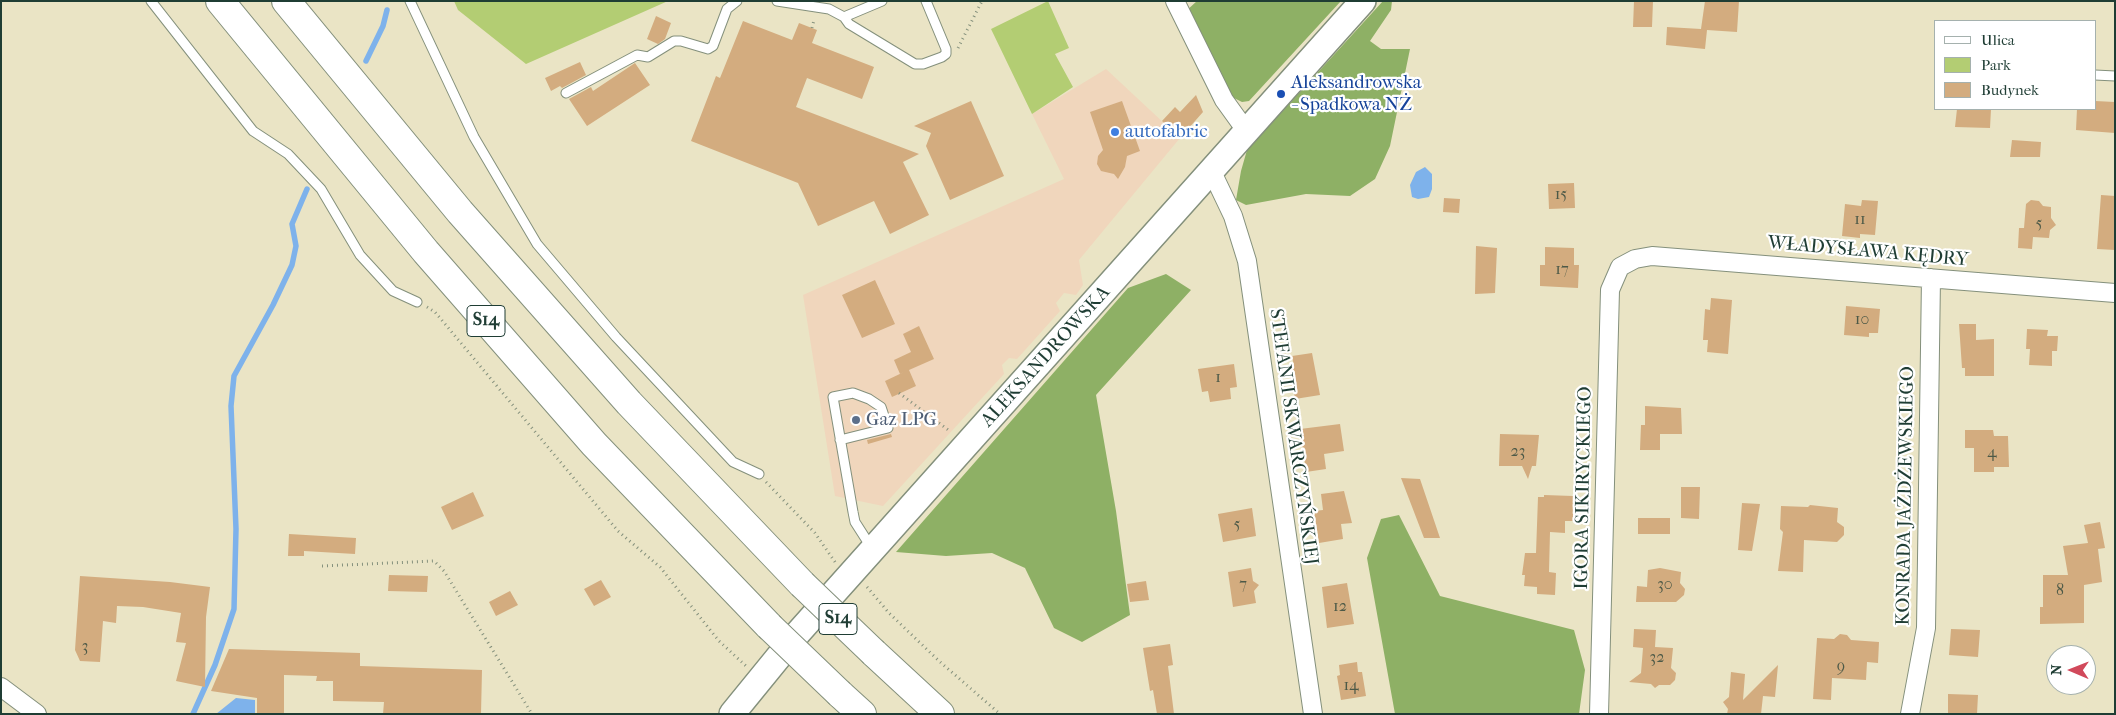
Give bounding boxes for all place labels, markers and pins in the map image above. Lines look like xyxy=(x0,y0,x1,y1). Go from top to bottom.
place label: Aleksandrowska - Spadkowa NŻ xyxy=(1291,72,1421,116)
marker: Aleksandrowska - Spadkowa NŻ xyxy=(1275,88,1287,100)
place label: autofabric xyxy=(1125,121,1208,143)
marker: autofabric xyxy=(1109,126,1121,138)
place label: Gaz LPG xyxy=(866,409,937,431)
marker: Gaz LPG xyxy=(850,414,862,426)

